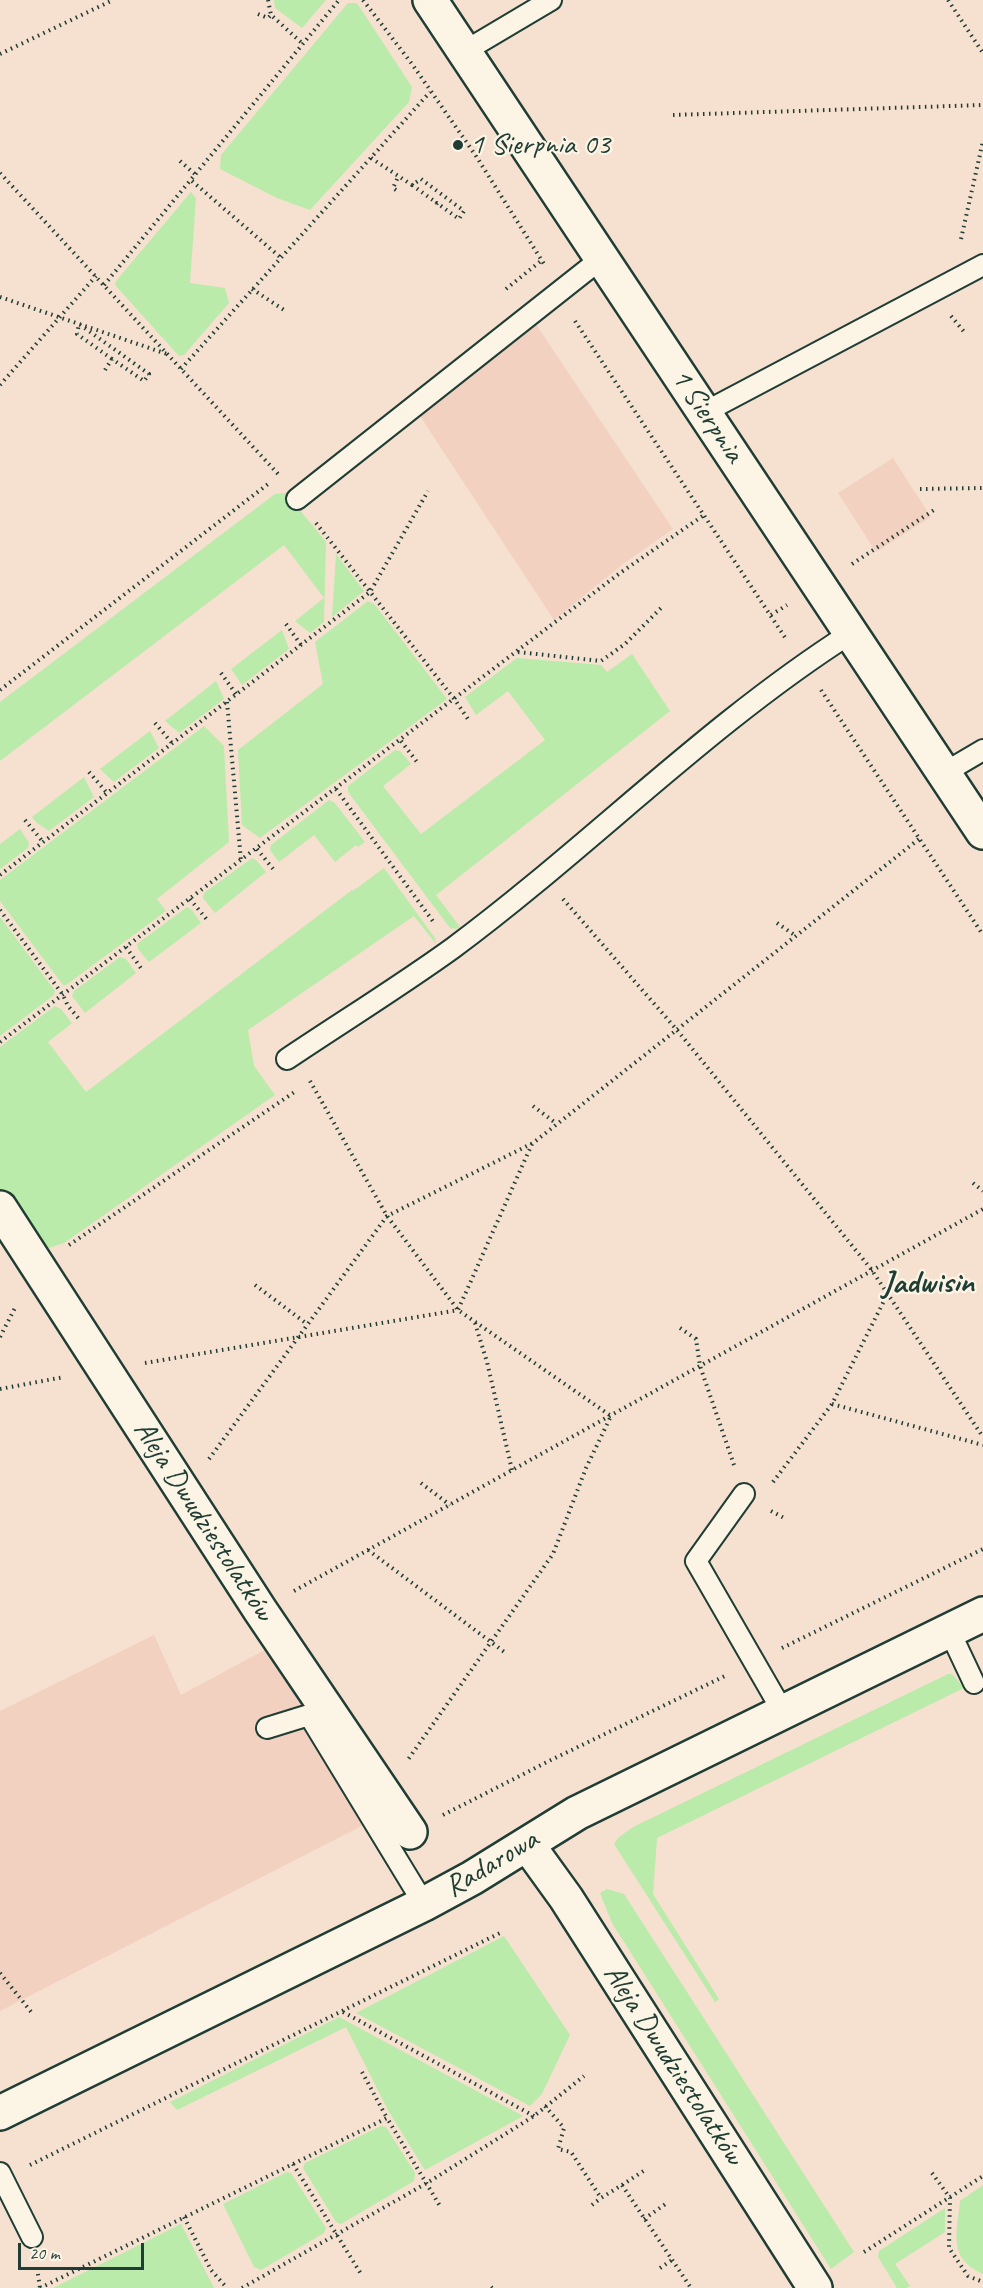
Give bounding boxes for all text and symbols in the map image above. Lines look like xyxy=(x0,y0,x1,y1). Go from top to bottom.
place label: 1 Sierpnia 03 xyxy=(470,127,610,163)
marker: 1 Sierpnia 03 xyxy=(451,138,465,152)
street label: 1 Sierpnia xyxy=(663,362,751,470)
district label: Jadwisin xyxy=(882,1265,974,1303)
street label: Aleja Dwudziestolatków xyxy=(125,1414,281,1628)
street label: Radarowa xyxy=(439,1822,545,1906)
street label: Aleja Dwudziestolatków xyxy=(595,1958,751,2172)
scale bar xyxy=(21,2231,147,2269)
text: 20 m xyxy=(29,2242,60,2264)

